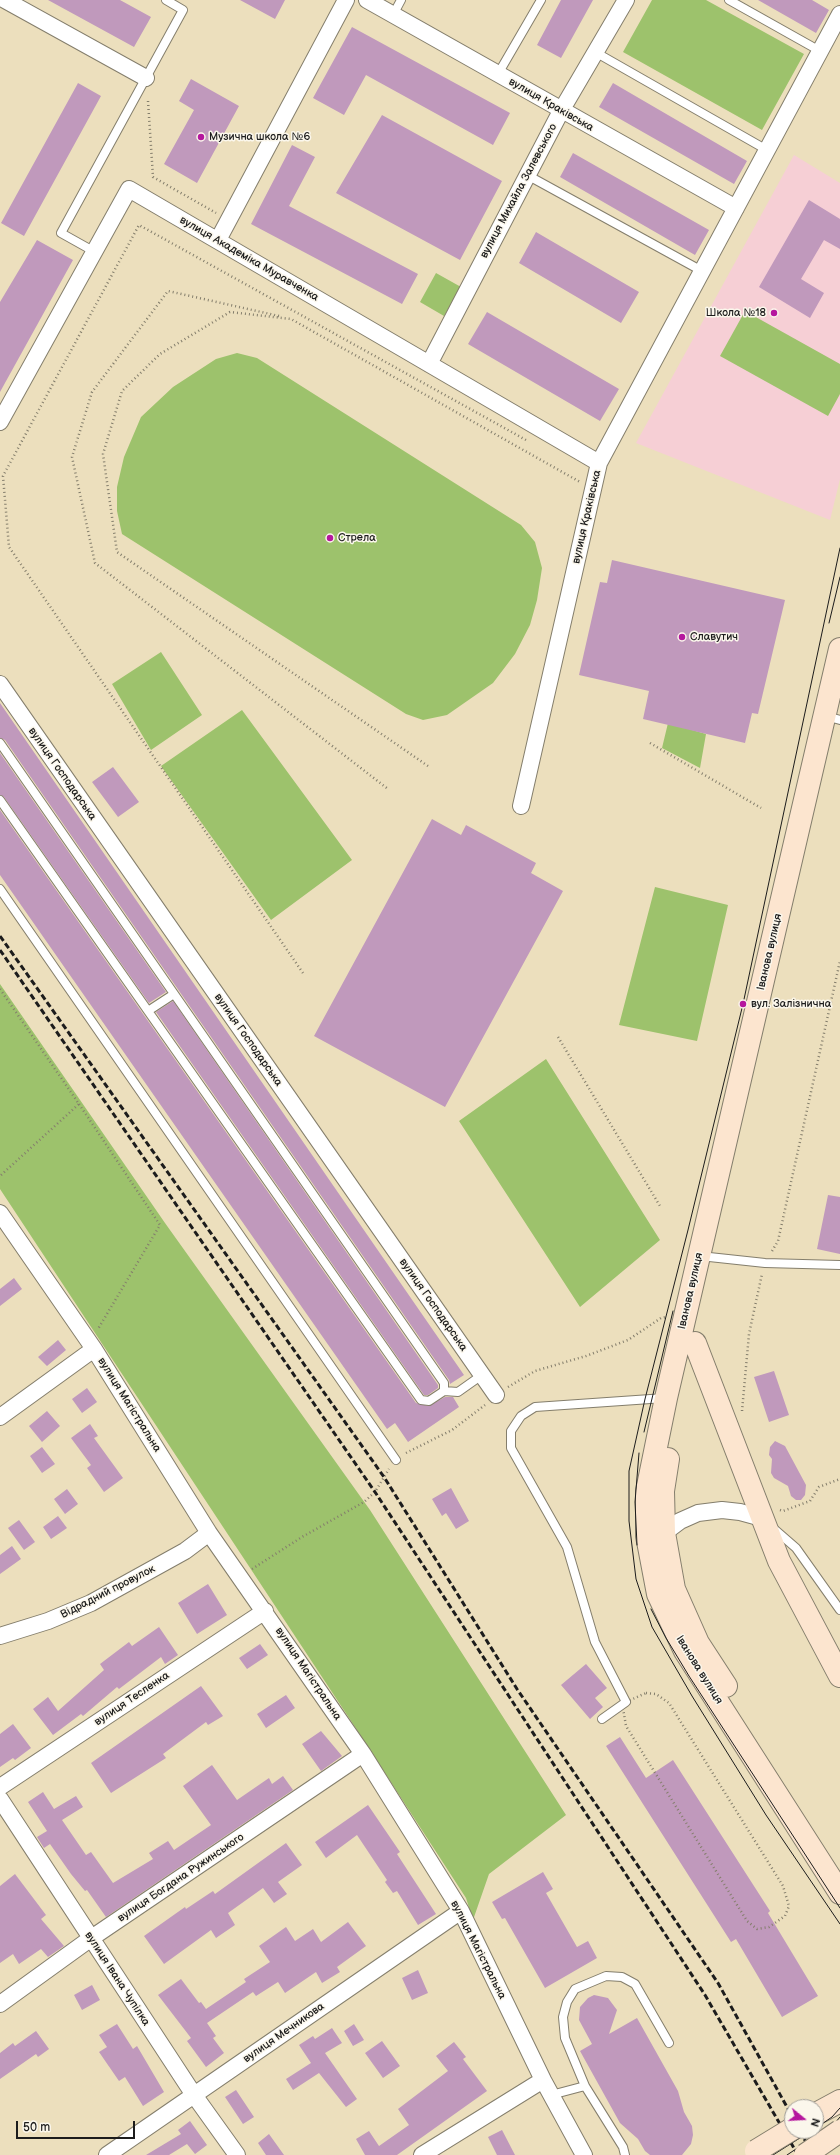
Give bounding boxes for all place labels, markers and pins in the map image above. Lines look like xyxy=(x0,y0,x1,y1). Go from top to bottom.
place label: Музична школа №6 xyxy=(209,130,310,144)
marker: Музична школа №6 xyxy=(196,132,206,142)
place label: Школа №18 xyxy=(706,306,766,320)
marker: Школа №18 xyxy=(769,308,779,318)
place label: Стрела xyxy=(338,531,376,545)
marker: Стрела xyxy=(325,533,335,543)
place label: Славутич xyxy=(690,630,738,644)
marker: Славутич xyxy=(677,632,687,642)
place label: вул. Залізнична xyxy=(751,997,831,1011)
marker: вул. Залізнична xyxy=(738,999,748,1009)

